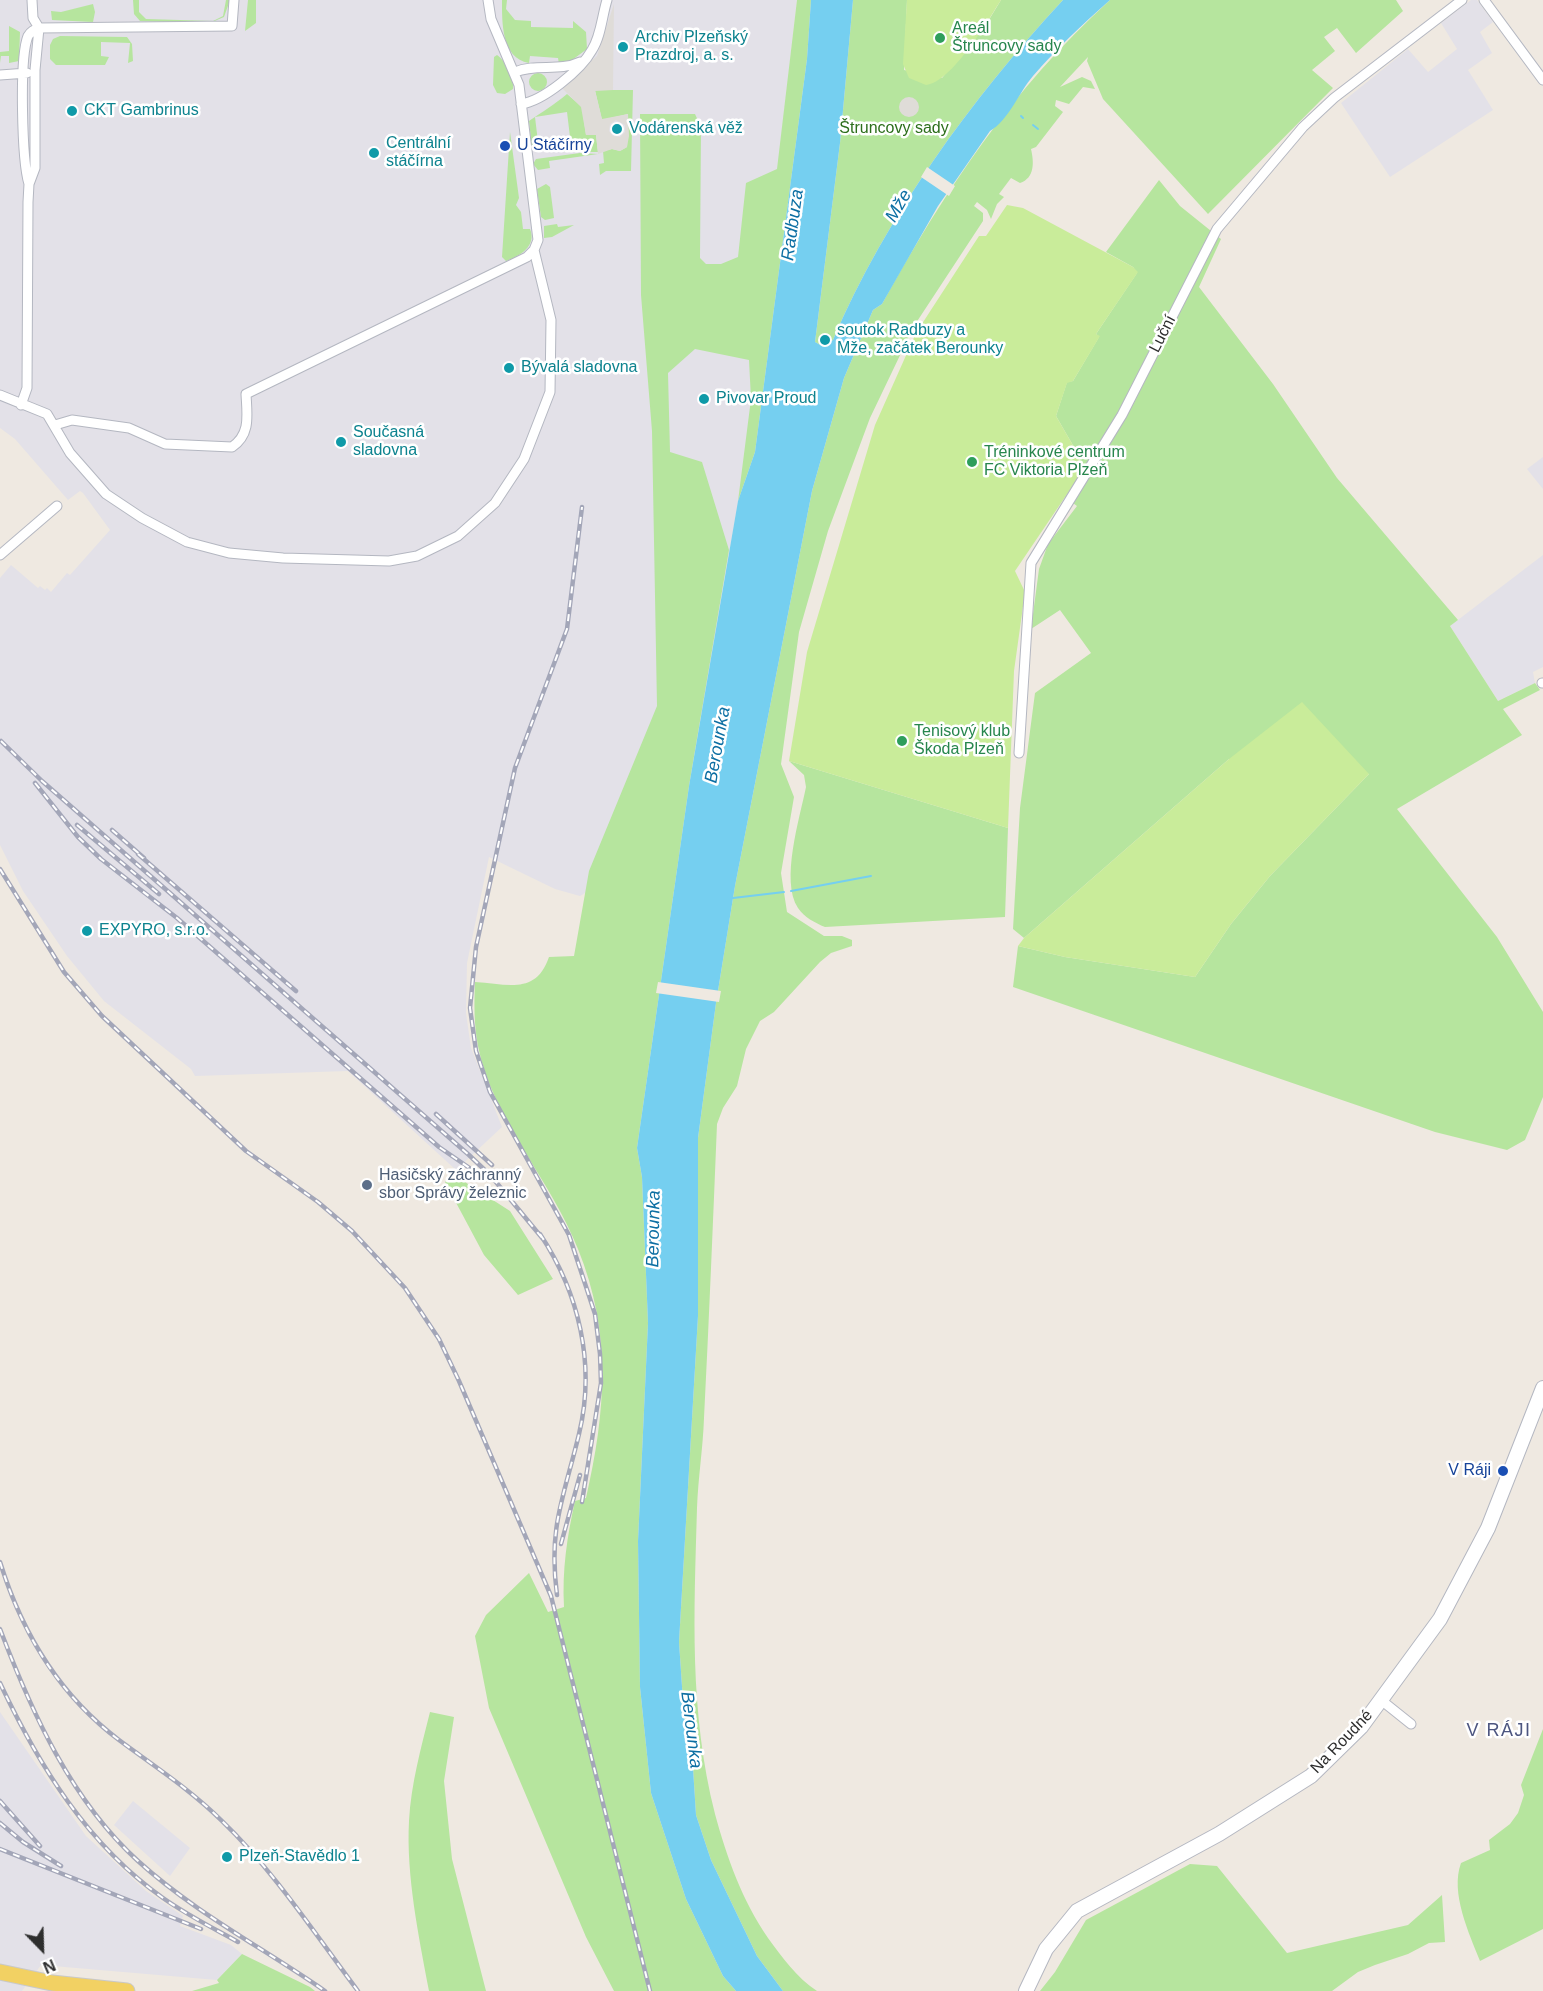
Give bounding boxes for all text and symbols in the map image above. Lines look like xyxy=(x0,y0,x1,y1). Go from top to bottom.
place label: Areál Štruncovy sady xyxy=(952,19,1061,57)
place label: Archiv Plzeňský Prazdroj, a. s. xyxy=(635,28,748,66)
marker: Areál Štruncovy sady xyxy=(933,31,947,45)
marker: Archiv Plzeňský Prazdroj, a. s. xyxy=(616,40,630,54)
place label: CKT Gambrinus xyxy=(84,101,199,121)
marker: CKT Gambrinus xyxy=(65,104,79,118)
place label: Vodárenská věž xyxy=(629,119,743,139)
park label: Štruncovy sady xyxy=(839,119,949,139)
marker: Vodárenská věž xyxy=(610,122,624,136)
place label: Centrální stáčírna xyxy=(386,134,451,172)
place label: U Stáčírny xyxy=(517,136,592,156)
marker: U Stáčírny xyxy=(498,139,512,153)
marker: Centrální stáčírna xyxy=(367,146,381,160)
water label: Mže xyxy=(881,186,917,226)
water label: Radbuza xyxy=(777,188,809,262)
street label: Luční xyxy=(1146,312,1180,356)
place label: soutok Radbuzy a Mže, začátek Berounky xyxy=(837,321,1003,359)
marker: soutok Radbuzy a Mže, začátek Berounky xyxy=(818,333,832,347)
place label: Bývalá sladovna xyxy=(521,358,638,378)
marker: Bývalá sladovna xyxy=(502,361,516,375)
place label: Pivovar Proud xyxy=(716,389,816,409)
marker: Pivovar Proud xyxy=(697,392,711,406)
place label: Současná sladovna xyxy=(353,423,424,461)
marker: Současná sladovna xyxy=(334,435,348,449)
place label: Tréninkové centrum FC Viktoria Plzeň xyxy=(984,443,1125,481)
marker: Tréninkové centrum FC Viktoria Plzeň xyxy=(965,455,979,469)
water label: Berounka xyxy=(701,705,735,785)
place label: Tenisový klub Škoda Plzeň xyxy=(914,722,1010,760)
marker: Tenisový klub Škoda Plzeň xyxy=(895,734,909,748)
place label: EXPYRO, s.r.o. xyxy=(99,921,209,941)
marker: EXPYRO, s.r.o. xyxy=(80,924,94,938)
place label: Hasičský záchranný sbor Správy železnic xyxy=(379,1166,527,1204)
marker: Hasičský záchranný sbor Správy železnic xyxy=(360,1178,374,1192)
water label: Berounka xyxy=(643,1190,665,1268)
place label: V Ráji xyxy=(1448,1461,1491,1481)
marker: V Ráji xyxy=(1496,1464,1510,1478)
water label: Berounka xyxy=(676,1690,706,1770)
street label: Na Roudné xyxy=(1307,1706,1377,1778)
district label: V RÁJI xyxy=(1466,1720,1532,1742)
place label: Plzeň-Stavědlo 1 xyxy=(239,1847,360,1867)
marker: Plzeň-Stavědlo 1 xyxy=(220,1850,234,1864)
north arrow xyxy=(12,1919,72,1979)
text: N xyxy=(41,1956,58,1976)

